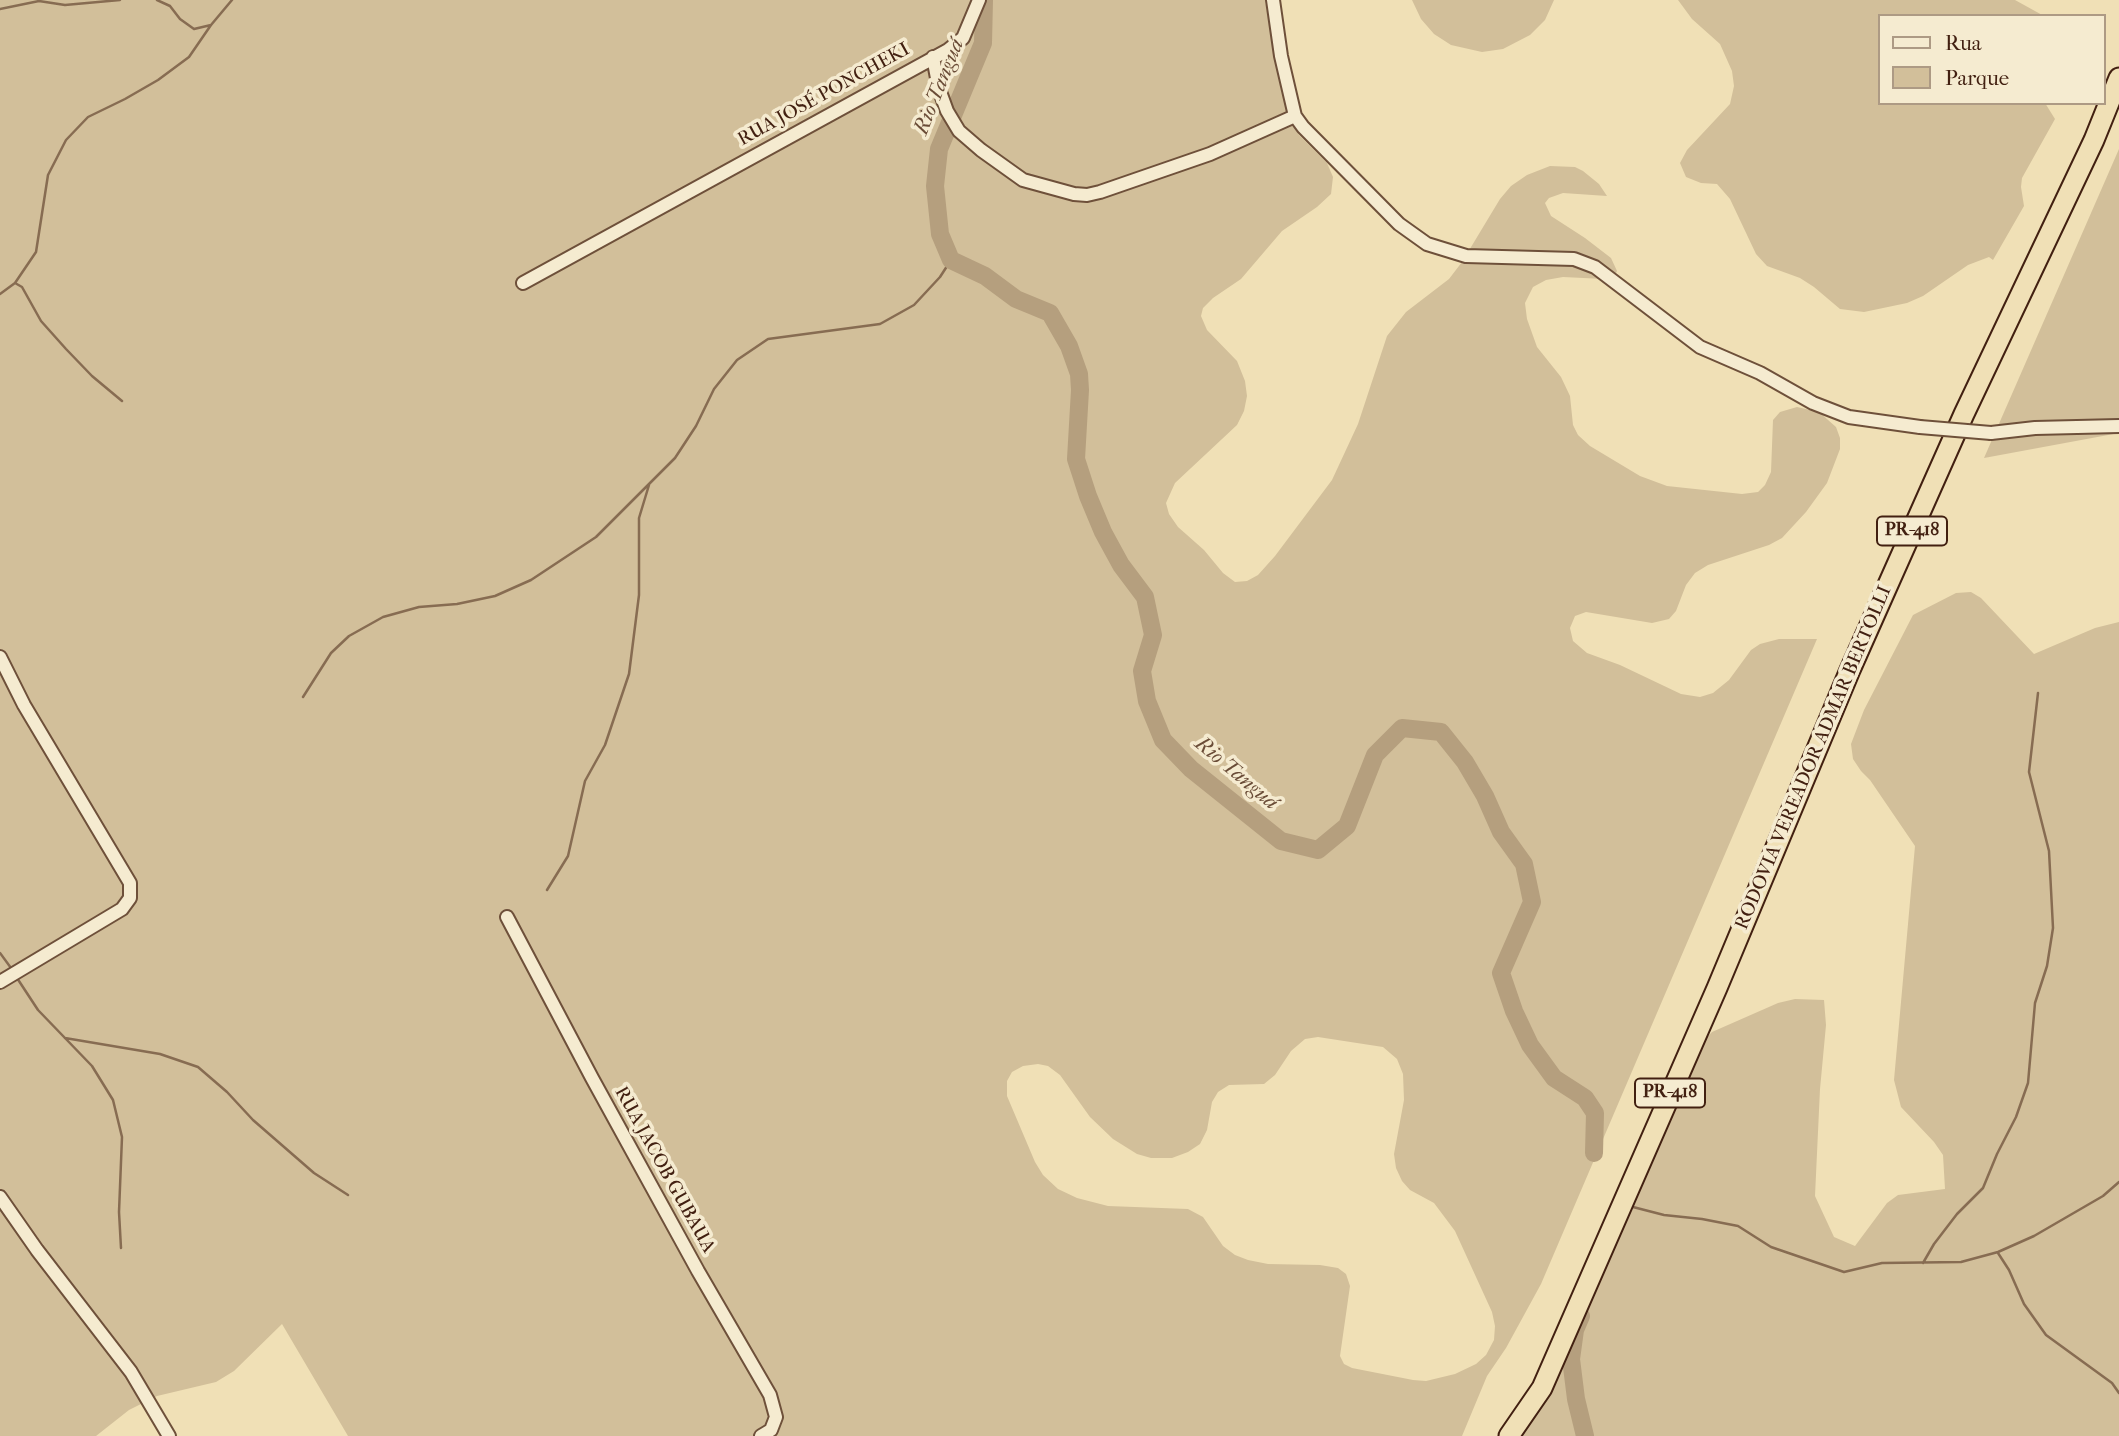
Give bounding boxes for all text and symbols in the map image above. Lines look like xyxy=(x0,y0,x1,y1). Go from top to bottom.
legend xyxy=(1878,14,2105,105)
text: Rua xyxy=(1945,31,1982,55)
water label: Rio Tanguá xyxy=(909,36,971,138)
street label: RUA JOSÉ PONCHEKI xyxy=(734,38,914,152)
text: Parque xyxy=(1945,66,2009,90)
road number: PR-418 xyxy=(1877,516,1947,546)
street label: RODOVIA VEREADOR ADMAR BERTOLLI xyxy=(1731,583,1897,933)
water label: Rio Tanguá xyxy=(1189,732,1283,816)
road number: PR-418 xyxy=(1635,1078,1705,1108)
street label: RUA JACOB GUBAUA xyxy=(609,1083,719,1257)

